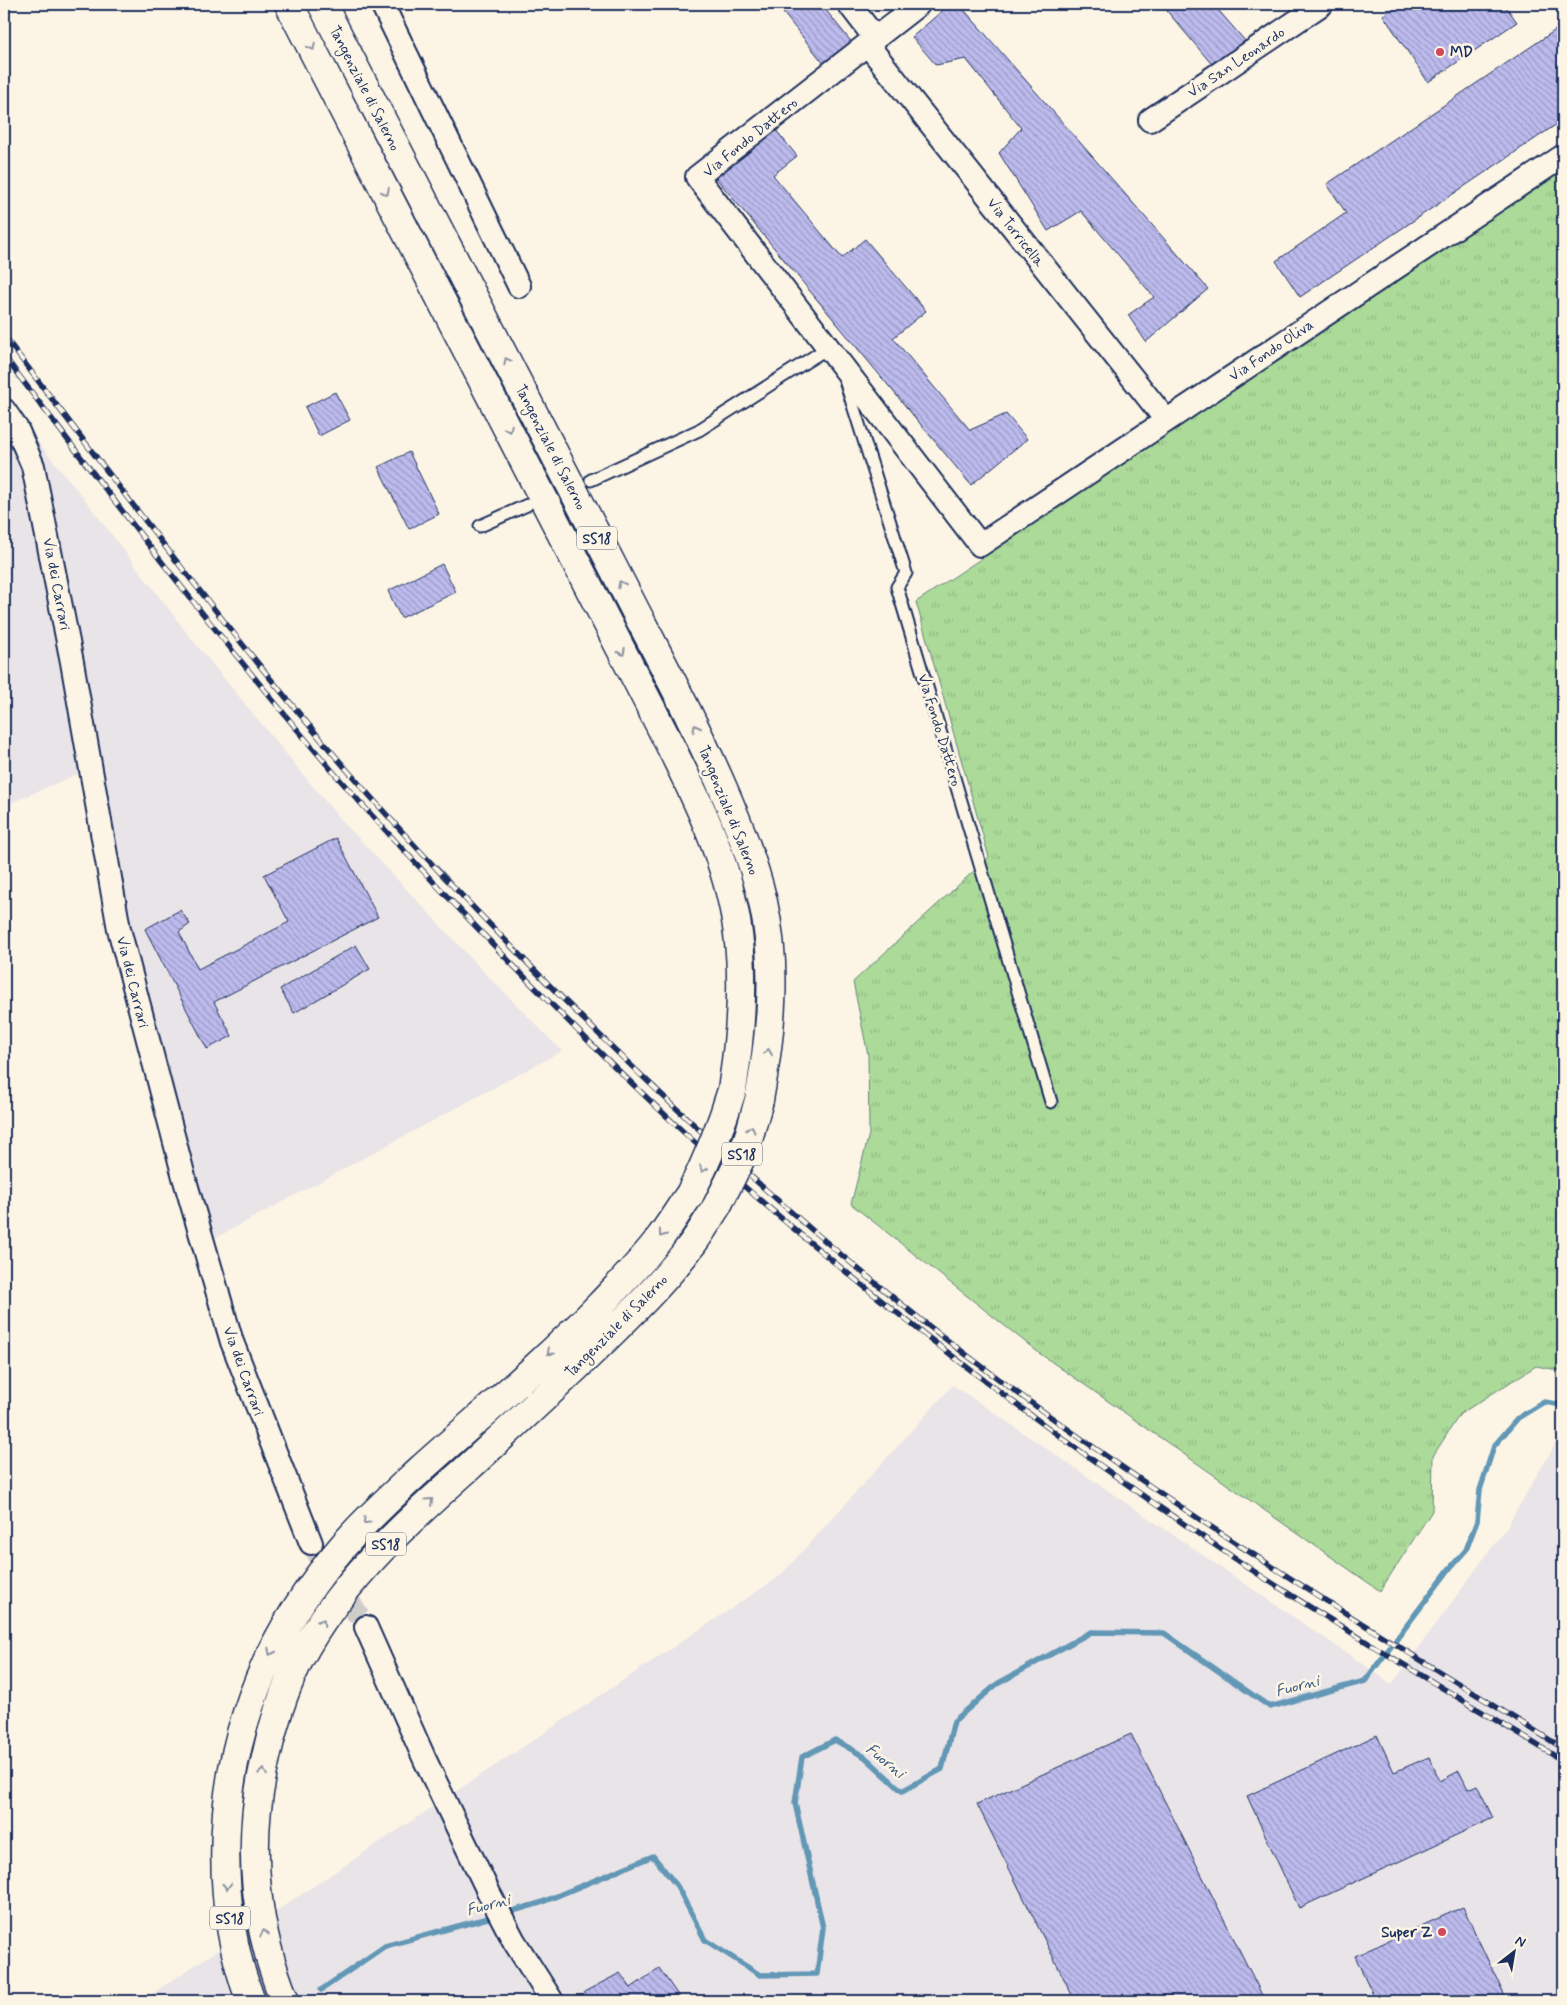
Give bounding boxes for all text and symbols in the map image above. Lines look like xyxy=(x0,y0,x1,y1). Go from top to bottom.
street label: Tangenziale di Salerno xyxy=(323,22,404,155)
street label: Via San Leonardo xyxy=(1184,23,1289,103)
one-way arrow xyxy=(306,42,316,51)
place label: MD xyxy=(1450,43,1473,63)
marker: MD xyxy=(1434,46,1446,58)
street label: Via Fondo Dattero xyxy=(699,93,802,182)
one-way arrow xyxy=(380,186,390,195)
street label: Via Torricella xyxy=(982,194,1049,272)
street label: Via Fondo Oliva xyxy=(1225,315,1318,387)
one-way arrow xyxy=(503,358,513,367)
street label: Tangenziale di Salerno xyxy=(509,381,590,514)
one-way arrow xyxy=(503,424,513,433)
road number: SS18 xyxy=(577,526,617,550)
street label: Via dei Carrari xyxy=(37,536,75,632)
one-way arrow xyxy=(617,580,627,589)
one-way arrow xyxy=(616,647,626,656)
street label: Via Fondo Dattero xyxy=(912,672,966,789)
one-way arrow xyxy=(692,724,702,733)
street label: Tangenziale di Salerno xyxy=(692,743,763,879)
street label: Via dei Carrari xyxy=(111,934,153,1030)
one-way arrow xyxy=(762,1047,772,1056)
one-way arrow xyxy=(745,1125,756,1134)
road number: SS18 xyxy=(722,1142,762,1166)
one-way arrow xyxy=(699,1163,709,1172)
one-way arrow xyxy=(659,1228,668,1238)
street label: Tangenziale di Salerno xyxy=(561,1271,673,1383)
street label: Via dei Carrari xyxy=(218,1324,268,1419)
one-way arrow xyxy=(547,1346,556,1355)
one-way arrow xyxy=(425,1498,434,1507)
one-way arrow xyxy=(363,1516,372,1525)
road number: SS18 xyxy=(366,1532,406,1556)
one-way arrow xyxy=(316,1618,326,1627)
one-way arrow xyxy=(267,1647,277,1656)
water label: Fuorni xyxy=(1273,1670,1324,1702)
water label: Fuorni xyxy=(861,1739,911,1785)
one-way arrow xyxy=(258,1767,268,1776)
one-way arrow xyxy=(221,1883,232,1891)
water label: Fuorni xyxy=(464,1889,515,1921)
road number: SS18 xyxy=(210,1906,250,1930)
place label: Super Z xyxy=(1381,1923,1433,1943)
marker: Super Z xyxy=(1436,1926,1448,1938)
north arrow xyxy=(1490,1928,1540,1978)
one-way arrow xyxy=(260,1929,270,1937)
text: N xyxy=(1512,1932,1529,1952)

